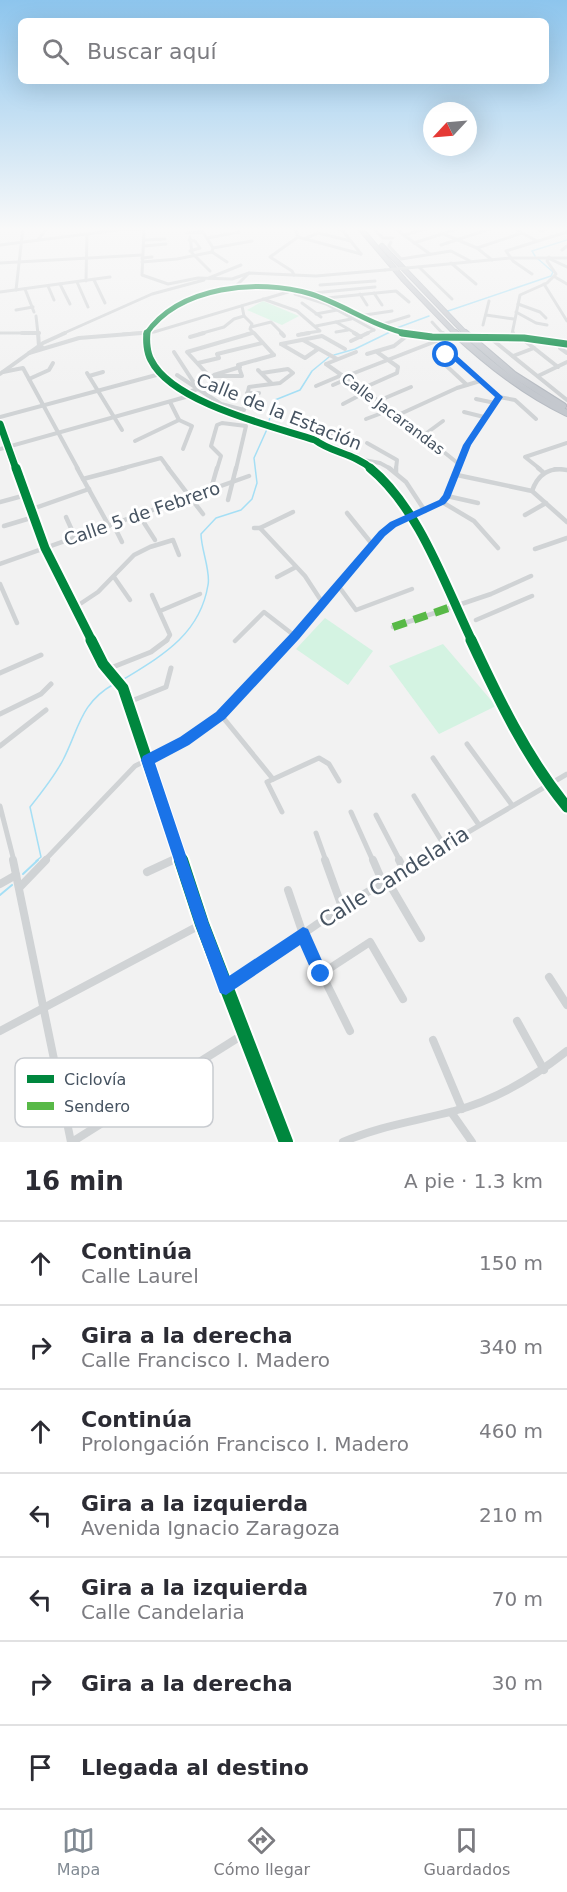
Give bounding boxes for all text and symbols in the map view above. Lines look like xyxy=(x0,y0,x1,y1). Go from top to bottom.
search box xyxy=(18,18,549,84)
icon: search xyxy=(39,35,72,68)
text: Buscar aquí xyxy=(87,39,217,64)
north arrow xyxy=(423,102,477,156)
route start xyxy=(432,341,458,367)
street label: Calle de la Estación xyxy=(193,369,365,454)
street label: Calle Jacarandas xyxy=(338,369,448,459)
street label: Calle 5 de Febrero xyxy=(61,477,223,550)
street label: Calle Candelaria xyxy=(315,821,473,933)
route end xyxy=(307,960,333,986)
legend xyxy=(15,1058,213,1127)
text: Ciclovía xyxy=(64,1070,126,1089)
text: Sendero xyxy=(64,1097,130,1116)
text: 16 min xyxy=(24,1166,124,1196)
text: A pie · 1.3 km xyxy=(404,1169,543,1193)
text: Continúa xyxy=(81,1239,192,1264)
icon: ahead xyxy=(24,1247,57,1280)
text: 150 m xyxy=(479,1251,543,1275)
text: Calle Laurel xyxy=(81,1264,199,1288)
text: Gira a la derecha xyxy=(81,1323,293,1348)
icon: right xyxy=(24,1331,57,1364)
text: 340 m xyxy=(479,1335,543,1359)
text: Calle Francisco I. Madero xyxy=(81,1348,330,1372)
text: Continúa xyxy=(81,1407,192,1432)
icon: ahead xyxy=(24,1415,57,1448)
text: 460 m xyxy=(479,1419,543,1443)
text: Prolongación Francisco I. Madero xyxy=(81,1432,409,1456)
text: Gira a la izquierda xyxy=(81,1491,308,1516)
icon: left xyxy=(24,1499,57,1532)
text: 210 m xyxy=(479,1503,543,1527)
text: Avenida Ignacio Zaragoza xyxy=(81,1516,340,1540)
text: Gira a la izquierda xyxy=(81,1575,308,1600)
icon: left xyxy=(24,1583,57,1616)
text: 70 m xyxy=(492,1587,543,1611)
text: Calle Candelaria xyxy=(81,1600,245,1624)
icon: right xyxy=(24,1667,57,1700)
text: Gira a la derecha xyxy=(81,1671,293,1696)
text: 30 m xyxy=(492,1671,543,1695)
icon: arrive xyxy=(24,1751,57,1784)
text: Llegada al destino xyxy=(81,1755,309,1780)
tab: Mapa xyxy=(57,1824,100,1879)
tab: Cómo llegar xyxy=(213,1824,310,1879)
tab: Guardados xyxy=(423,1824,510,1879)

